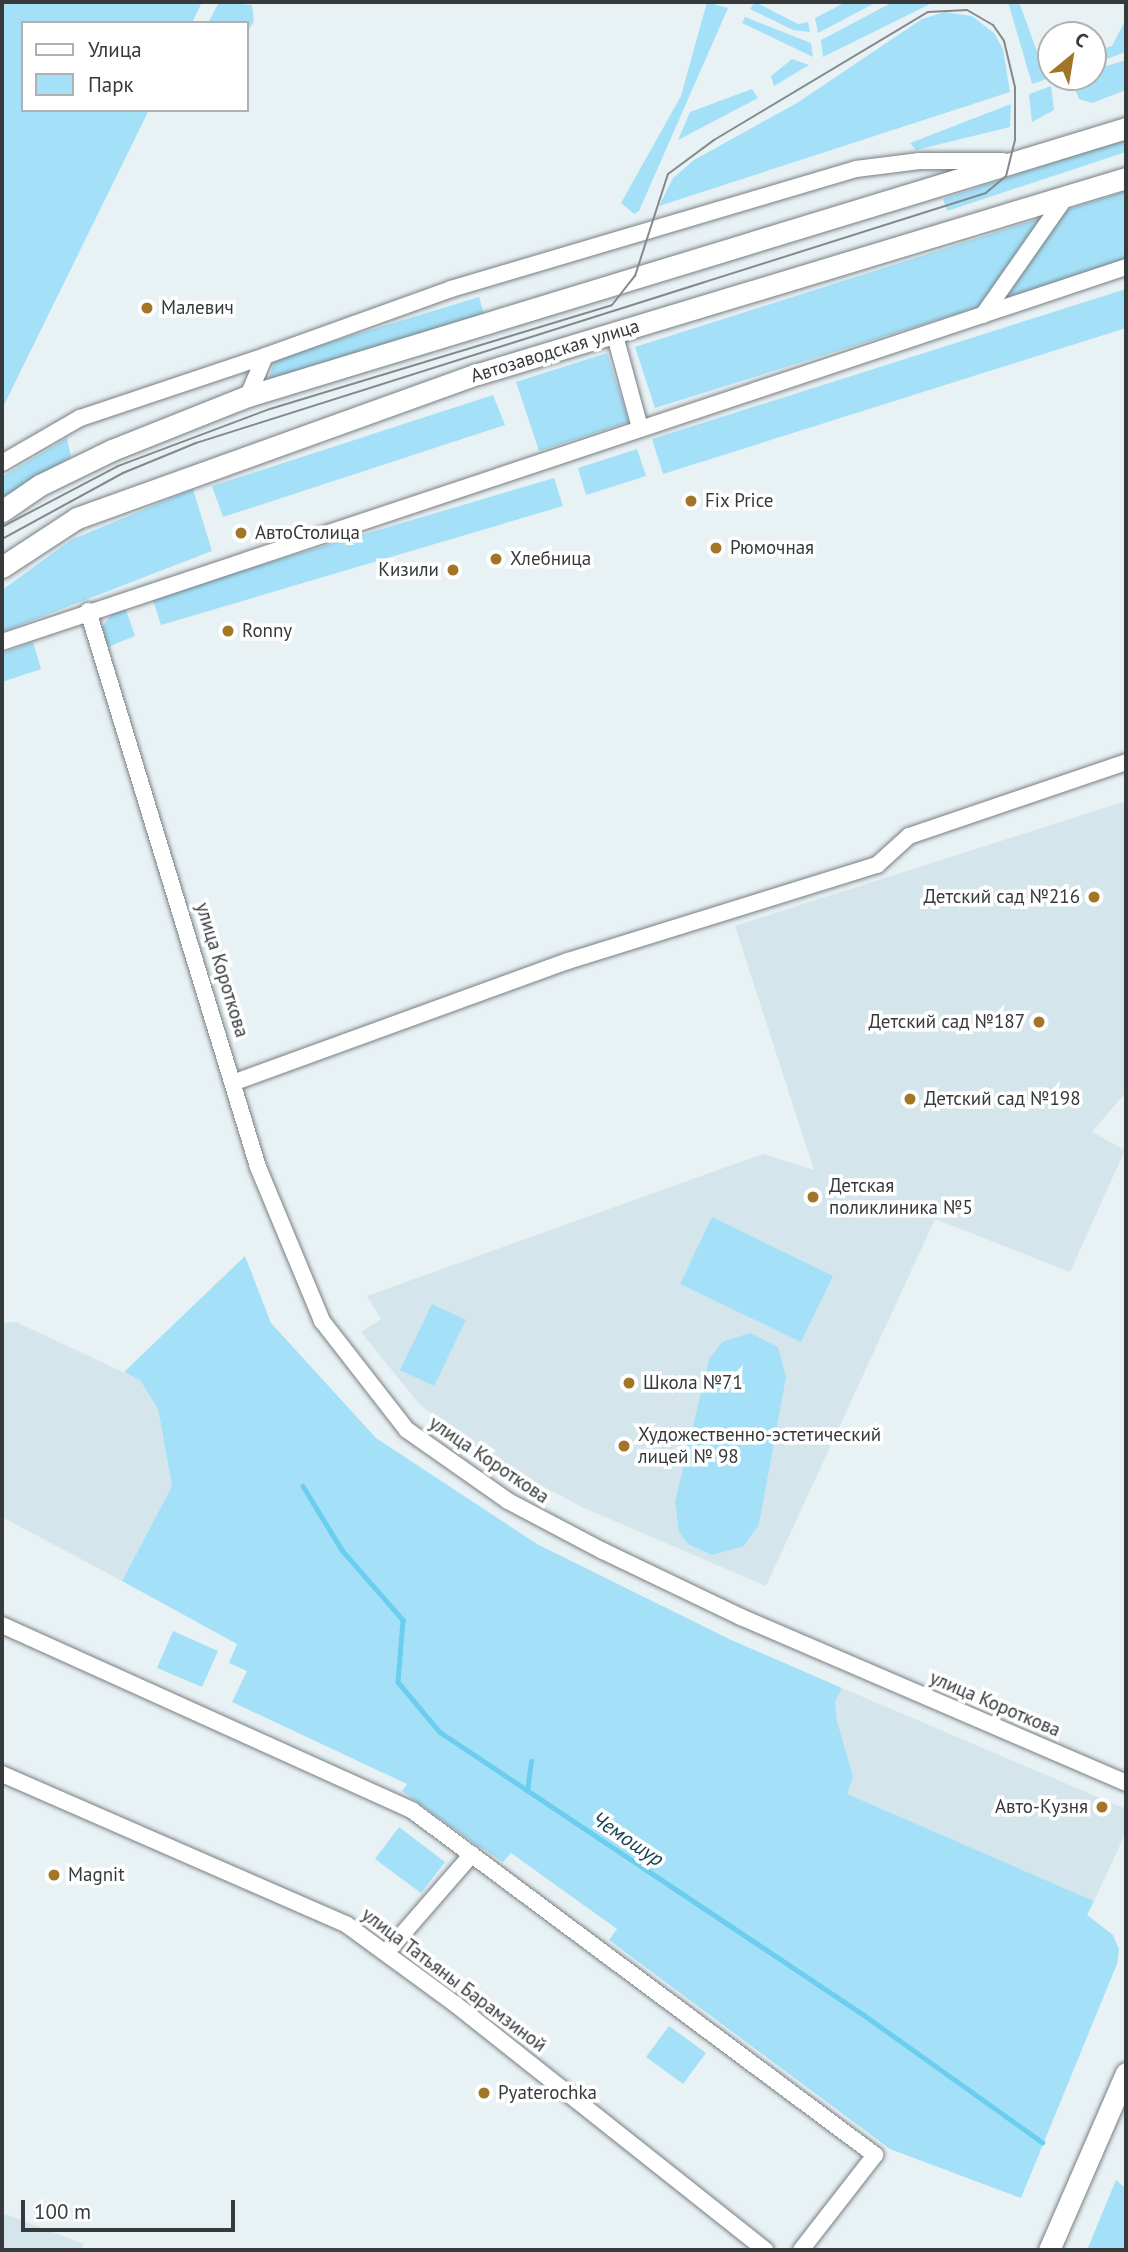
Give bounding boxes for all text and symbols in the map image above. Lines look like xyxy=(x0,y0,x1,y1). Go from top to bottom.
legend xyxy=(21,21,248,112)
north arrow xyxy=(1037,21,1107,91)
text: С xyxy=(1071,26,1092,53)
text: Улица xyxy=(88,36,142,63)
text: Парк xyxy=(88,71,134,98)
place label: Малевич xyxy=(161,297,234,319)
marker: Малевич xyxy=(139,300,155,316)
street label: Автозаводская улица xyxy=(468,314,642,388)
place label: Fix Price xyxy=(705,490,774,512)
marker: Fix Price xyxy=(683,493,699,509)
place label: АвтоСтолица xyxy=(255,522,360,544)
marker: АвтоСтолица xyxy=(233,525,249,541)
place label: Рюмочная xyxy=(730,537,814,559)
marker: Рюмочная xyxy=(708,540,724,556)
place label: Хлебница xyxy=(510,548,591,570)
marker: Хлебница xyxy=(488,551,504,567)
place label: Кизили xyxy=(378,559,439,581)
marker: Кизили xyxy=(445,562,461,578)
place label: Ronny xyxy=(242,620,292,642)
marker: Ronny xyxy=(220,623,236,639)
place label: Детский сад №216 xyxy=(923,886,1080,908)
marker: Детский сад №216 xyxy=(1086,889,1102,905)
street label: улица Короткова xyxy=(191,900,253,1040)
place label: Детский сад №187 xyxy=(868,1011,1025,1033)
marker: Детский сад №187 xyxy=(1031,1014,1047,1030)
place label: Детский сад №198 xyxy=(924,1088,1081,1110)
marker: Детский сад №198 xyxy=(902,1091,918,1107)
place label: Детская поликлиника №5 xyxy=(829,1175,973,1219)
marker: Детская поликлиника №5 xyxy=(803,1187,823,1207)
place label: Школа №71 xyxy=(643,1372,743,1394)
marker: Школа №71 xyxy=(621,1375,637,1391)
street label: улица Короткова xyxy=(425,1412,553,1508)
place label: Художественно-эстетический лицей № 98 xyxy=(638,1424,881,1468)
marker: Художественно-эстетический лицей № 98 xyxy=(616,1438,632,1454)
street label: улица Короткова xyxy=(926,1666,1064,1742)
place label: Авто-Кузня xyxy=(995,1796,1088,1818)
marker: Авто-Кузня xyxy=(1094,1799,1110,1815)
water label: Чемошур xyxy=(587,1806,669,1872)
place label: Magnit xyxy=(68,1864,125,1886)
marker: Magnit xyxy=(46,1867,62,1883)
street label: улица Татьяны Барамзиной xyxy=(357,1903,551,2057)
place label: Pyaterochka xyxy=(498,2082,597,2104)
marker: Pyaterochka xyxy=(476,2085,492,2101)
scale bar xyxy=(24,2186,238,2230)
text: 100 m xyxy=(34,2198,91,2225)

